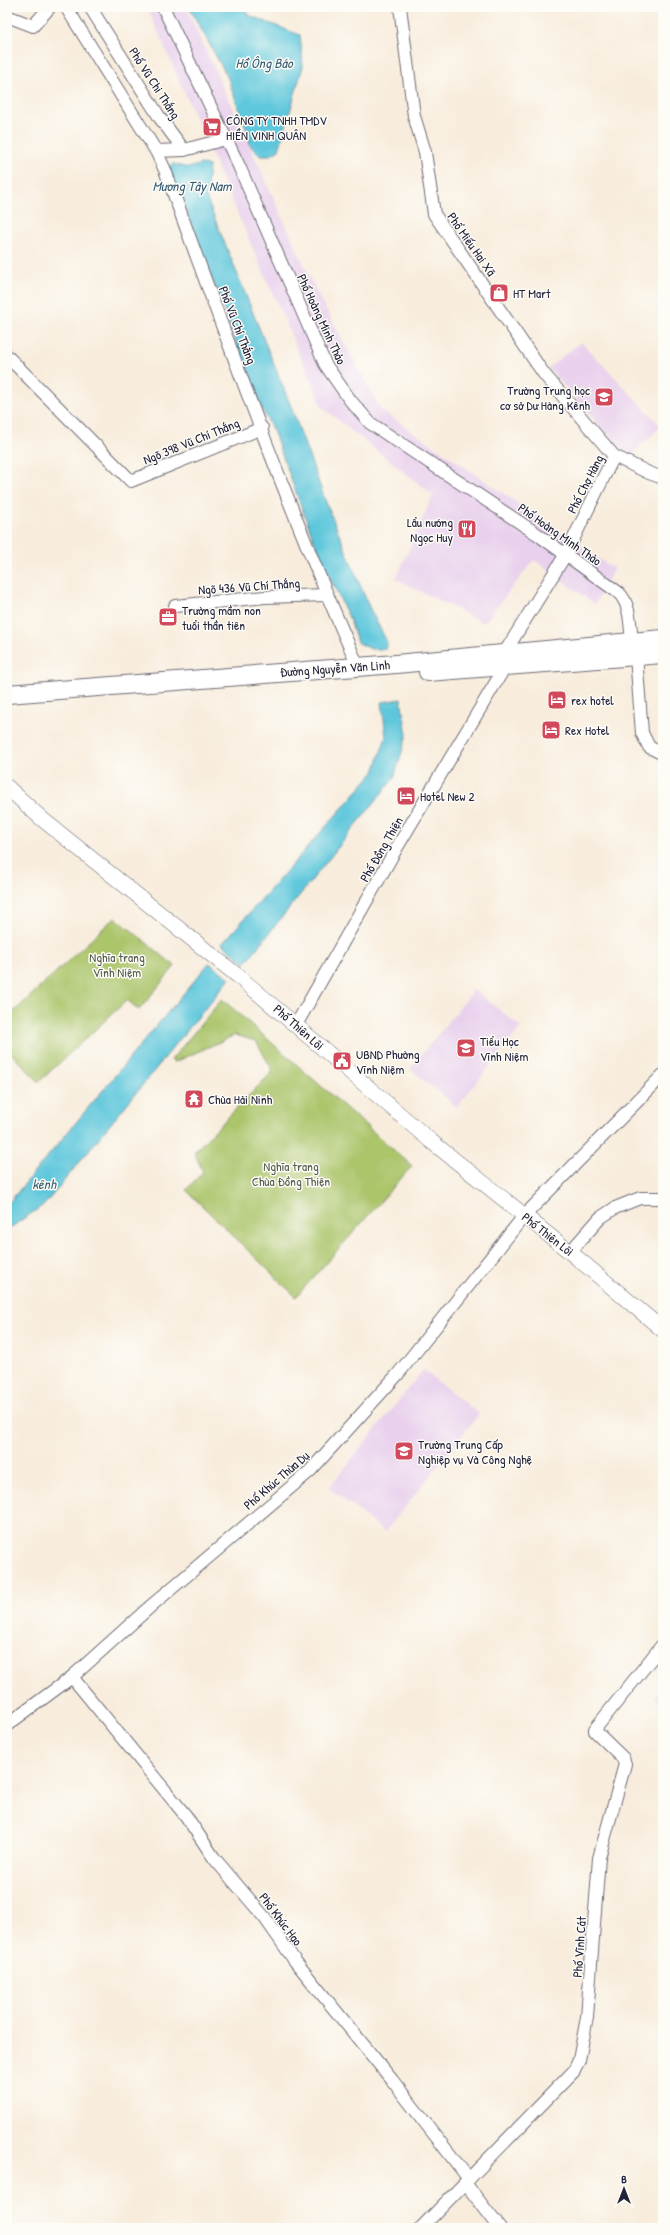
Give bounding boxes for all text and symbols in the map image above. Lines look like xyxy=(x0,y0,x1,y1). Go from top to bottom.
street label: Phố Vũ Chi Thắng xyxy=(125,44,185,123)
water label: Hồ Ông Báo xyxy=(235,53,294,73)
place label: CÔNG TY TNHH TMDV HIỀN VINH QUÂN xyxy=(226,111,327,144)
supermarket icon: CÔNG TY TNHH TMDV HIỀN VINH QUÂN xyxy=(201,116,223,138)
water label: Mương Tây Nam xyxy=(153,176,232,196)
street label: Phố Miếu Hai Xã xyxy=(443,209,501,279)
street label: Phố Hoàng Minh Thảo xyxy=(293,271,351,367)
shop icon: HT Mart xyxy=(488,282,510,304)
street label: Phố Vũ Chí Thắng xyxy=(215,283,261,367)
place label: HT Mart xyxy=(513,284,551,302)
place label: Trường Trung học cơ sở Dư Hàng Kênh xyxy=(500,381,591,414)
school or university icon: Trường Trung học cơ sở Dư Hàng Kênh xyxy=(593,386,615,408)
street label: Ngõ 398 Vũ Chí Thắng xyxy=(140,413,242,469)
street label: Phố Chợ Hàng xyxy=(563,451,608,516)
street label: Phố Hoàng Minh Thảo xyxy=(515,499,605,569)
place label: Lẩu nướng Ngọc Huy xyxy=(407,513,453,546)
restaurant icon: Lẩu nướng Ngọc Huy xyxy=(456,518,478,540)
street label: Ngõ 436 Vũ Chí Thắng xyxy=(197,573,301,599)
place label: Trường mầm non tuổi thần tiên xyxy=(182,601,261,634)
office icon: Trường mầm non tuổi thần tiên xyxy=(157,606,179,628)
street label: Đường Nguyễn Văn Linh xyxy=(279,655,391,681)
hotel icon: rex hotel xyxy=(546,689,568,711)
place label: rex hotel xyxy=(571,691,614,709)
hotel icon: Rex Hotel xyxy=(540,719,562,741)
place label: Rex Hotel xyxy=(565,721,610,739)
hotel icon: Hotel New 2 xyxy=(395,785,417,807)
place label: Hotel New 2 xyxy=(420,787,475,805)
street label: Phố Đồng Thiện xyxy=(355,813,407,885)
park label: Nghĩa trang Vĩnh Niệm xyxy=(89,948,145,981)
street label: Phố Thiên Lôi xyxy=(270,1000,328,1054)
place label: Tiểu Học Vĩnh Niệm xyxy=(480,1032,529,1065)
school or university icon: Tiểu Học Vĩnh Niệm xyxy=(455,1037,477,1059)
place label: UBND Phường Vĩnh Niệm xyxy=(356,1045,420,1078)
public building icon: UBND Phường Vĩnh Niệm xyxy=(331,1050,353,1072)
temple icon: Chùa Hải Ninh xyxy=(183,1088,205,1110)
place label: Chùa Hải Ninh xyxy=(208,1090,273,1108)
park label: Nghĩa trang Chùa Đồng Thiện xyxy=(252,1157,330,1190)
water label: kênh xyxy=(32,1174,57,1193)
street label: Phố Thiên Lôi xyxy=(518,1208,578,1260)
place label: Trường Trung Cấp Nghiệp vụ Và Công Nghệ xyxy=(418,1435,532,1468)
school or university icon: Trường Trung Cấp Nghiệp vụ Và Công Nghệ xyxy=(393,1440,415,1462)
street label: Phố Khúc Thừa Dụ xyxy=(239,1446,313,1514)
street label: Phố Khúc Hạo xyxy=(255,1889,307,1949)
street label: Phố Vĩnh Cát xyxy=(568,1915,590,1978)
north arrow xyxy=(604,2169,644,2209)
text: B xyxy=(621,2172,627,2186)

